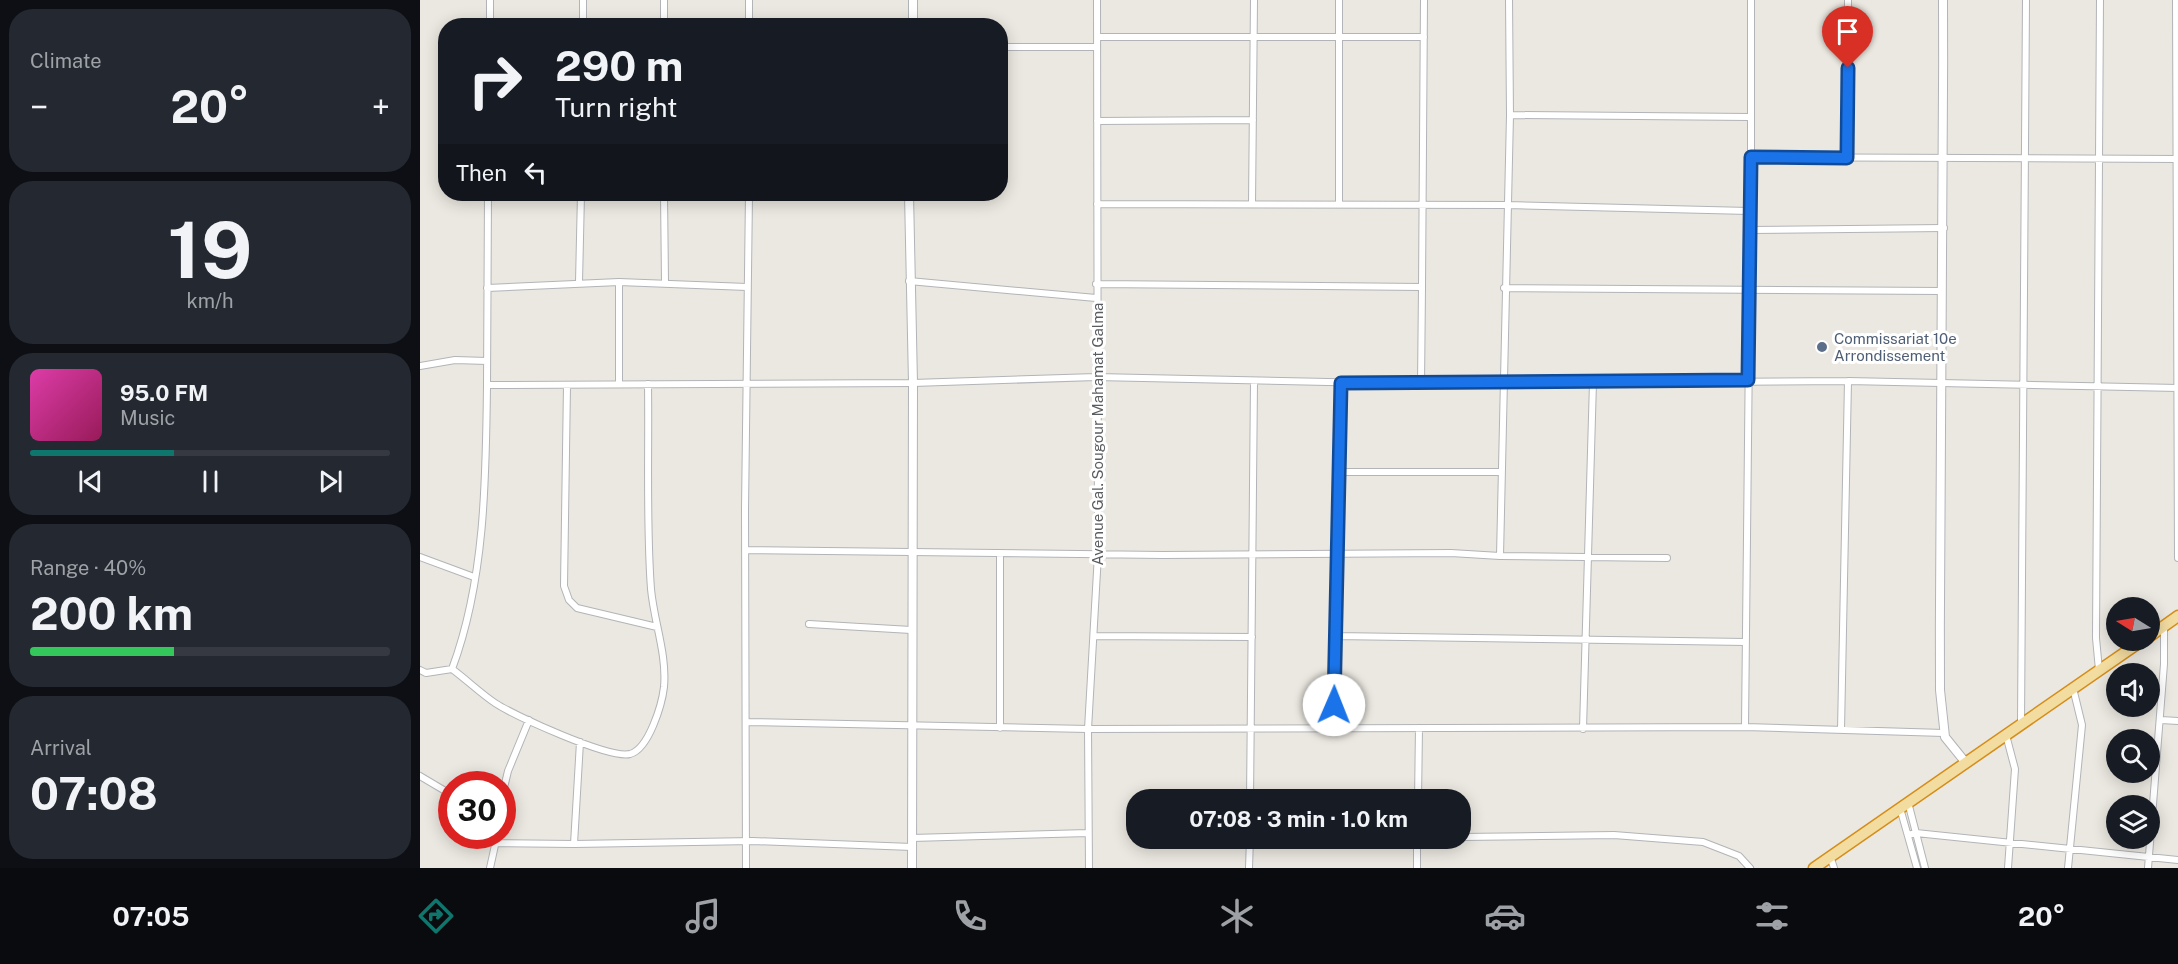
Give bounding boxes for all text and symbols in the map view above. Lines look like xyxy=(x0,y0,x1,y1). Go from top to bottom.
pin xyxy=(1822,6,1873,68)
icon: arrive xyxy=(1831,15,1864,48)
text: 290 m xyxy=(555,41,683,90)
icon: right xyxy=(456,42,534,120)
text: Climate xyxy=(30,49,102,73)
text: 20° xyxy=(171,80,249,133)
text: − xyxy=(30,88,48,126)
text: + xyxy=(372,88,390,126)
text: Turn right xyxy=(555,91,678,123)
icon: left xyxy=(519,156,552,189)
text: Then xyxy=(456,160,507,186)
text: 19 xyxy=(168,204,252,296)
text: km/h xyxy=(186,289,234,313)
street label: Avenue Gal. Sougour Mahamat Galma xyxy=(1089,303,1106,565)
place label: Commissariat 10e Arrondissement xyxy=(1834,330,1957,364)
marker: Commissariat 10e Arrondissement xyxy=(1815,340,1829,354)
text: 95.0 FM xyxy=(120,380,208,406)
text: Music xyxy=(120,406,175,430)
icon: previous xyxy=(74,465,107,498)
icon: pause xyxy=(194,465,227,498)
icon: next xyxy=(314,465,347,498)
text: Range · 40% xyxy=(30,556,146,580)
text: 200 km xyxy=(30,587,193,640)
north arrow xyxy=(2106,597,2160,651)
map controls xyxy=(2106,597,2160,849)
button: sound xyxy=(2106,663,2160,717)
position arrow xyxy=(1302,673,1366,737)
button: search xyxy=(2106,729,2160,783)
text: Arrival xyxy=(30,736,92,760)
text: 07:08 xyxy=(30,767,158,820)
speed limit sign: 30 xyxy=(438,771,516,849)
button: layers xyxy=(2106,795,2160,849)
text: 07:08 · 3 min · 1.0 km xyxy=(1189,806,1408,832)
icon: directions xyxy=(415,895,457,937)
icon: music xyxy=(682,895,724,937)
icon: phone xyxy=(949,895,991,937)
icon: climate xyxy=(1216,895,1258,937)
icon: car xyxy=(1484,895,1526,937)
icon: filters xyxy=(1751,895,1793,937)
text: 07:05 xyxy=(113,900,189,932)
text: 20° xyxy=(2018,900,2065,932)

